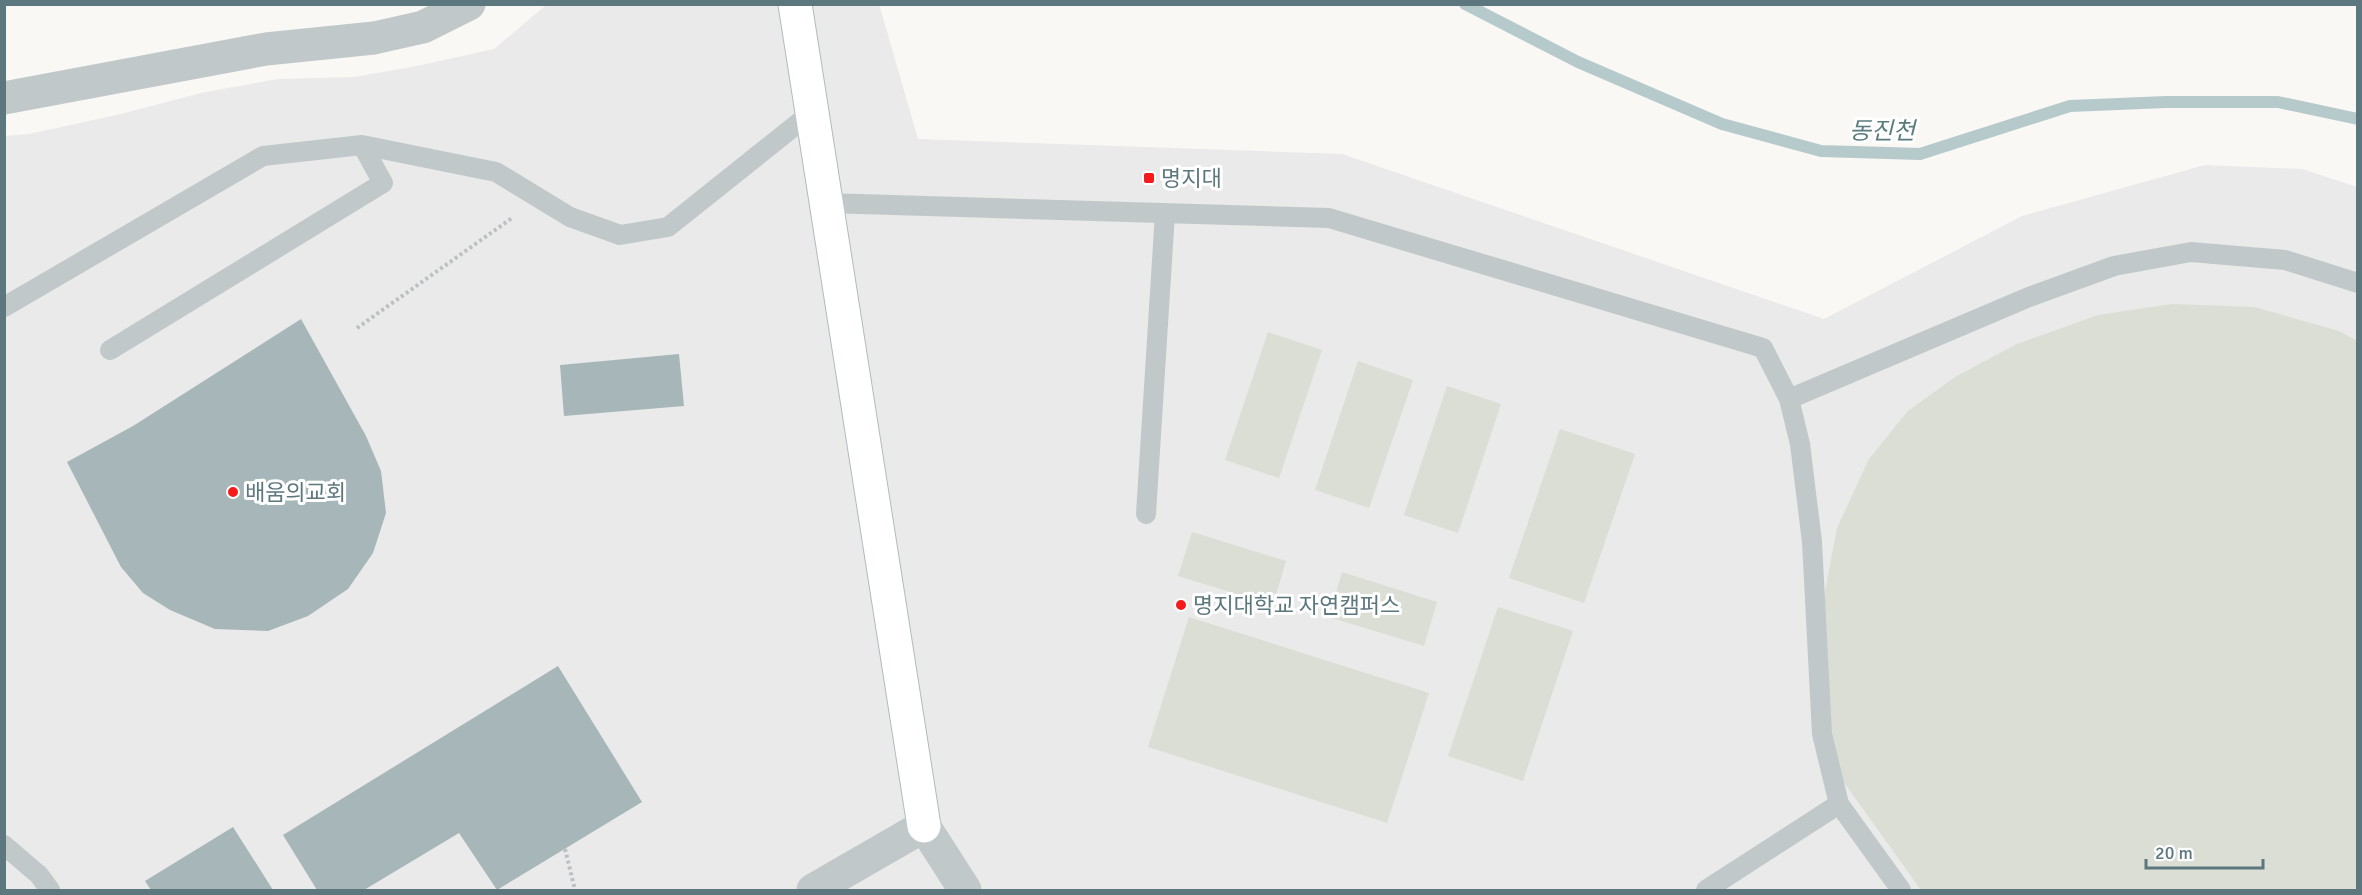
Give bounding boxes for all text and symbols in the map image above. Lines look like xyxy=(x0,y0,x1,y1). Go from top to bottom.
water label: 동진천 xyxy=(1849,116,1918,146)
place label: 명지대 xyxy=(1161,165,1222,192)
marker: 명지대 xyxy=(1142,171,1156,185)
place label: 배움의교회 xyxy=(245,479,346,506)
marker: 배움의교회 xyxy=(226,485,240,499)
place label: 명지대학교 자연캠퍼스 xyxy=(1193,592,1400,619)
marker: 명지대학교 자연캠퍼스 xyxy=(1174,598,1188,612)
scale bar xyxy=(2146,832,2263,870)
text: 20 m xyxy=(2155,842,2193,864)

